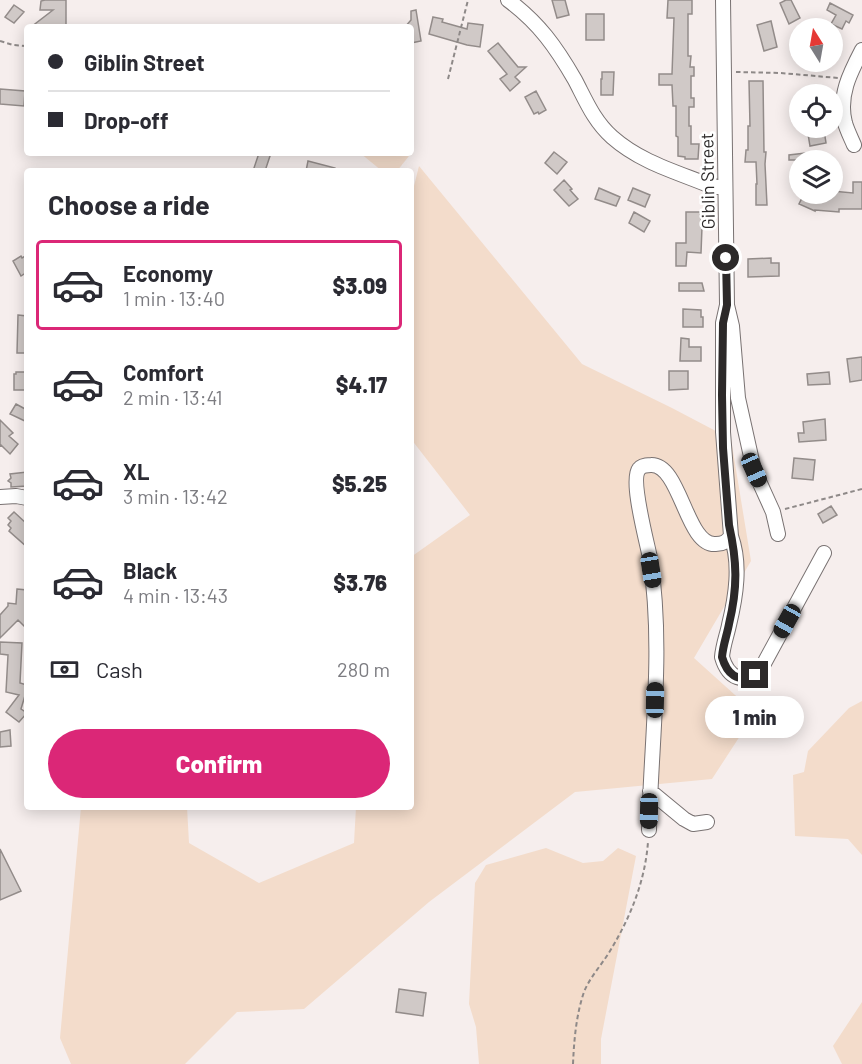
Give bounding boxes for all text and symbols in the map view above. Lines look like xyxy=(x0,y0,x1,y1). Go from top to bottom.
north arrow xyxy=(789,18,843,72)
map controls xyxy=(789,18,843,204)
text: Giblin Street xyxy=(84,49,205,75)
button: locate xyxy=(789,84,843,138)
text: Drop-off xyxy=(84,107,168,133)
street label: Giblin Street xyxy=(695,133,719,229)
button: layers xyxy=(789,150,843,204)
text: Choose a ride xyxy=(48,188,210,220)
route start xyxy=(712,244,739,271)
icon: car xyxy=(51,258,105,312)
text: Economy xyxy=(123,260,213,286)
text: $3.09 xyxy=(333,272,387,298)
text: 1 min · 13:40 xyxy=(123,286,225,310)
icon: car xyxy=(51,357,105,411)
text: Comfort xyxy=(123,359,204,385)
text: $4.17 xyxy=(336,371,387,397)
text: 2 min · 13:41 xyxy=(123,385,223,409)
car xyxy=(738,450,770,490)
icon: car xyxy=(51,456,105,510)
text: XL xyxy=(123,458,149,484)
text: $5.25 xyxy=(332,470,387,496)
text: 3 min · 13:42 xyxy=(123,484,228,508)
car xyxy=(639,551,663,589)
icon: car xyxy=(51,555,105,609)
text: Black xyxy=(123,557,177,583)
text: $3.76 xyxy=(333,569,387,595)
text: 4 min · 13:43 xyxy=(123,583,228,607)
car xyxy=(770,601,804,641)
icon: cash xyxy=(48,653,81,686)
text: Cash xyxy=(96,656,143,682)
text: 280 m xyxy=(337,657,390,681)
route end xyxy=(741,661,768,688)
car xyxy=(646,682,664,718)
callout: 1 min xyxy=(706,696,804,738)
text: 1 min xyxy=(733,705,776,729)
button: Confirm xyxy=(48,729,390,798)
car xyxy=(640,793,658,829)

